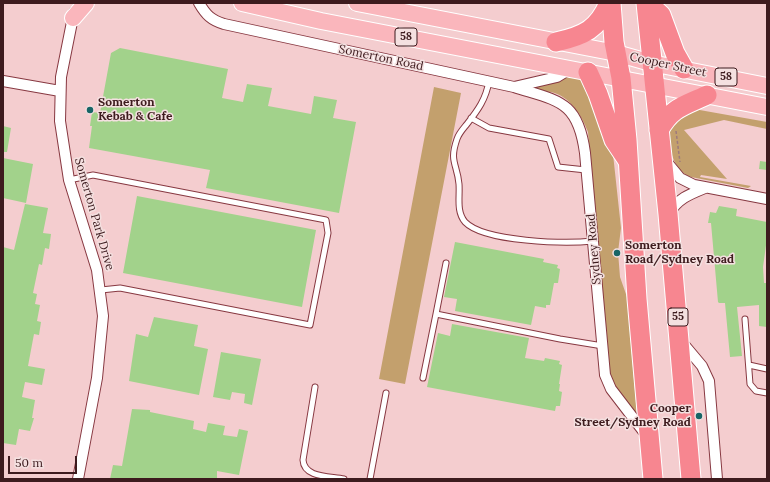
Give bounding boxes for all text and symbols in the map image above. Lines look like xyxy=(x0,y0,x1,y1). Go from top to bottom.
road number: 58 xyxy=(395,28,417,46)
street label: Somerton Road xyxy=(337,42,425,74)
street label: Cooper Street xyxy=(628,50,708,80)
road number: 58 xyxy=(715,68,737,86)
place label: Somerton Kebab & Cafe xyxy=(98,96,172,124)
marker: Somerton Kebab & Cafe xyxy=(85,105,95,115)
street label: Somerton Park Drive xyxy=(71,156,117,272)
street label: Sydney Road xyxy=(584,213,604,285)
place label: Somerton Road/Sydney Road xyxy=(625,239,734,267)
marker: Somerton Road/Sydney Road xyxy=(612,248,622,258)
road number: 55 xyxy=(668,308,688,326)
place label: Cooper Street/Sydney Road xyxy=(575,402,691,430)
marker: Cooper Street/Sydney Road xyxy=(694,411,704,421)
scale bar xyxy=(10,448,79,474)
text: 50 m xyxy=(15,455,43,470)

